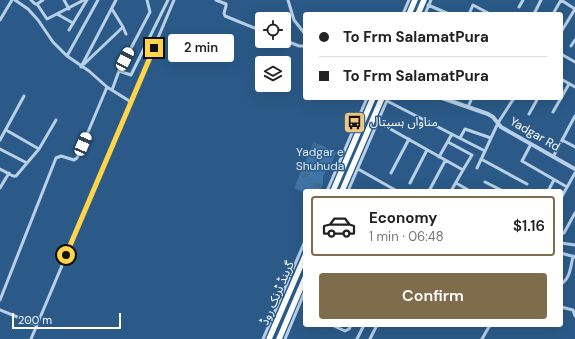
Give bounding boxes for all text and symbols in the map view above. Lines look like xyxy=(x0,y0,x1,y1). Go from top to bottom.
map controls xyxy=(255,12,291,92)
button: locate xyxy=(255,12,291,48)
text: To Frm SalamatPura xyxy=(343,27,489,47)
callout: 2 min xyxy=(168,34,234,62)
route end xyxy=(145,39,163,57)
text: 2 min xyxy=(184,39,218,56)
car xyxy=(114,46,136,72)
button: layers xyxy=(255,56,291,92)
text: To Frm SalamatPura xyxy=(343,66,489,86)
bus stop icon: مناواں ہسپتال xyxy=(341,109,367,135)
street label: Yadgar Rd xyxy=(507,113,563,155)
place label: مناواں ہسپتال xyxy=(370,114,438,130)
car xyxy=(73,131,93,157)
park label: Yadgar e Shuhuda xyxy=(296,144,344,174)
icon: car xyxy=(321,208,357,244)
text: Economy xyxy=(369,208,437,228)
text: $1.16 xyxy=(513,216,545,236)
text: 1 min · 06:48 xyxy=(369,228,444,245)
route start xyxy=(57,246,75,264)
street label: گرینڈ ٹرنک روڈ xyxy=(256,258,298,328)
button: Confirm xyxy=(319,273,547,319)
scale bar xyxy=(12,311,121,330)
text: 200 m xyxy=(18,313,52,327)

